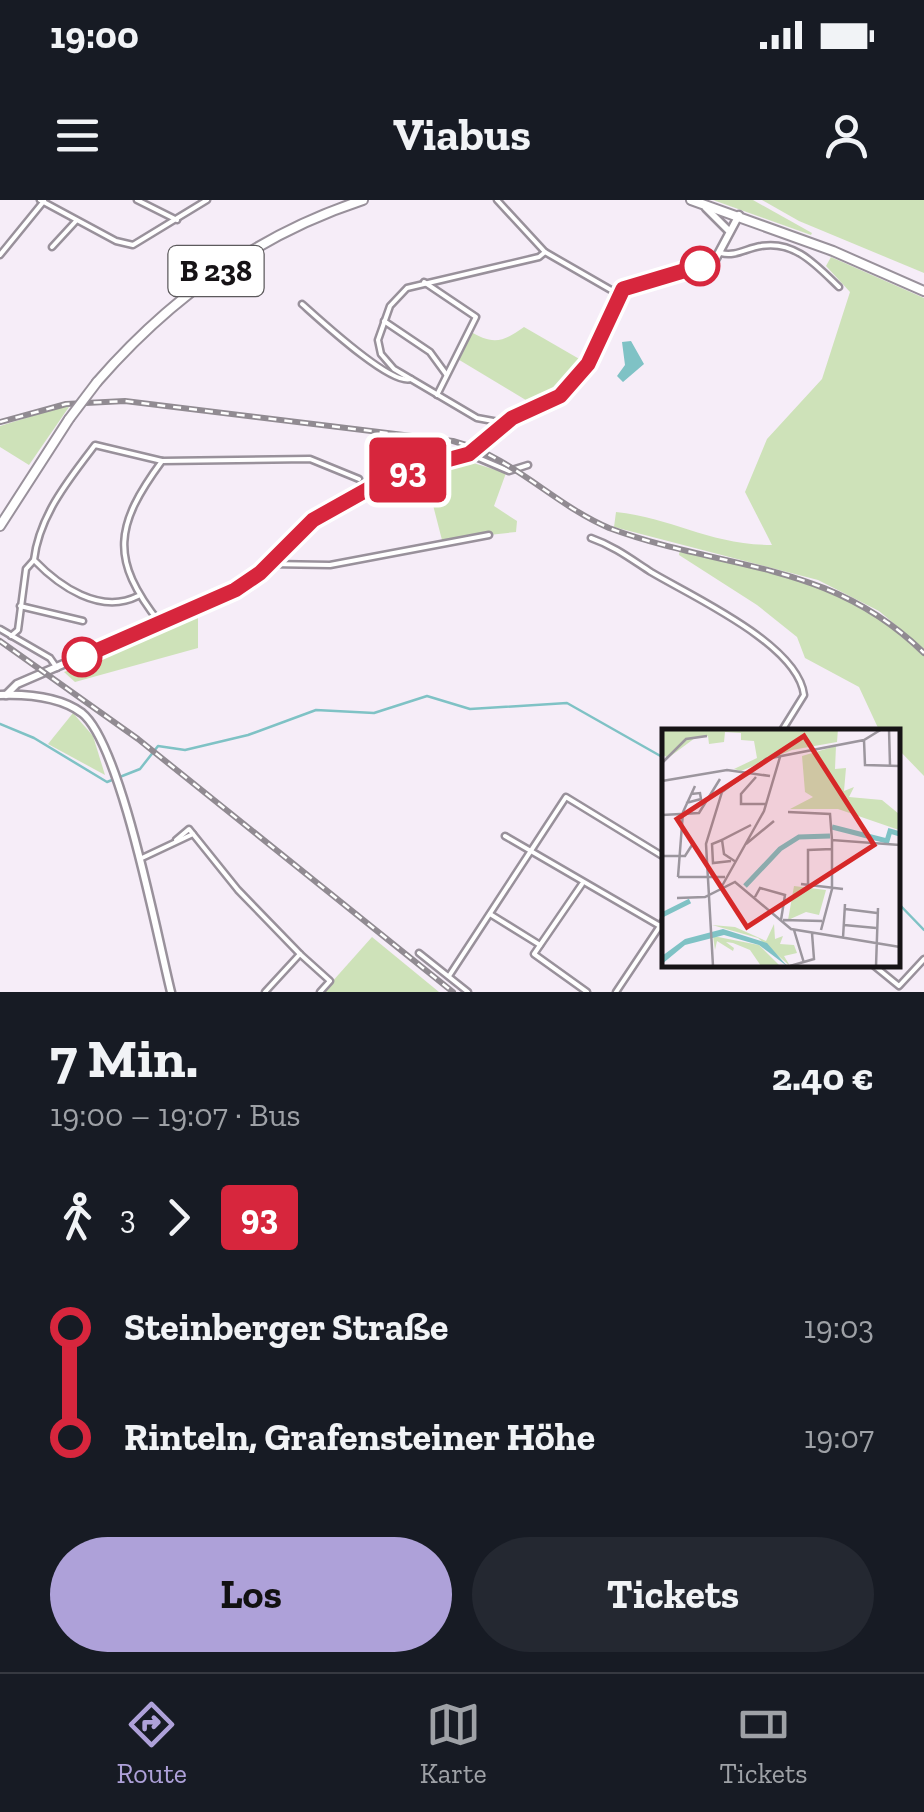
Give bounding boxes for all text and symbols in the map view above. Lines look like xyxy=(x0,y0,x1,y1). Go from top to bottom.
text: 19:00 xyxy=(50,12,139,58)
icon: menu xyxy=(50,108,105,163)
text: Viabus xyxy=(393,108,531,162)
icon: person xyxy=(819,108,874,163)
road number: B 238 xyxy=(168,246,264,296)
unlabelled marker xyxy=(681,247,719,285)
line badge: 93 xyxy=(363,438,453,502)
text: 93 xyxy=(389,449,427,491)
unlabelled marker xyxy=(63,638,101,676)
inset map xyxy=(662,729,899,967)
text: 7 Min. xyxy=(50,1025,198,1091)
text: 2.40 € xyxy=(772,1054,874,1100)
text: 19:00 – 19:07 · Bus xyxy=(50,1096,301,1134)
icon: walk xyxy=(50,1190,105,1245)
icon: forward xyxy=(151,1190,206,1245)
text: 93 xyxy=(241,1196,278,1238)
text: 3 xyxy=(120,1198,136,1236)
text: Steinberger Straße xyxy=(124,1304,448,1350)
text: 19:03 xyxy=(803,1308,874,1346)
text: Rinteln, Grafensteiner Höhe xyxy=(124,1414,595,1460)
text: 19:07 xyxy=(804,1418,874,1456)
button: Los xyxy=(50,1537,452,1652)
button: Tickets xyxy=(472,1537,874,1652)
tab: Route xyxy=(116,1697,187,1790)
tab: Karte xyxy=(420,1697,487,1790)
tab: Tickets xyxy=(720,1697,808,1790)

